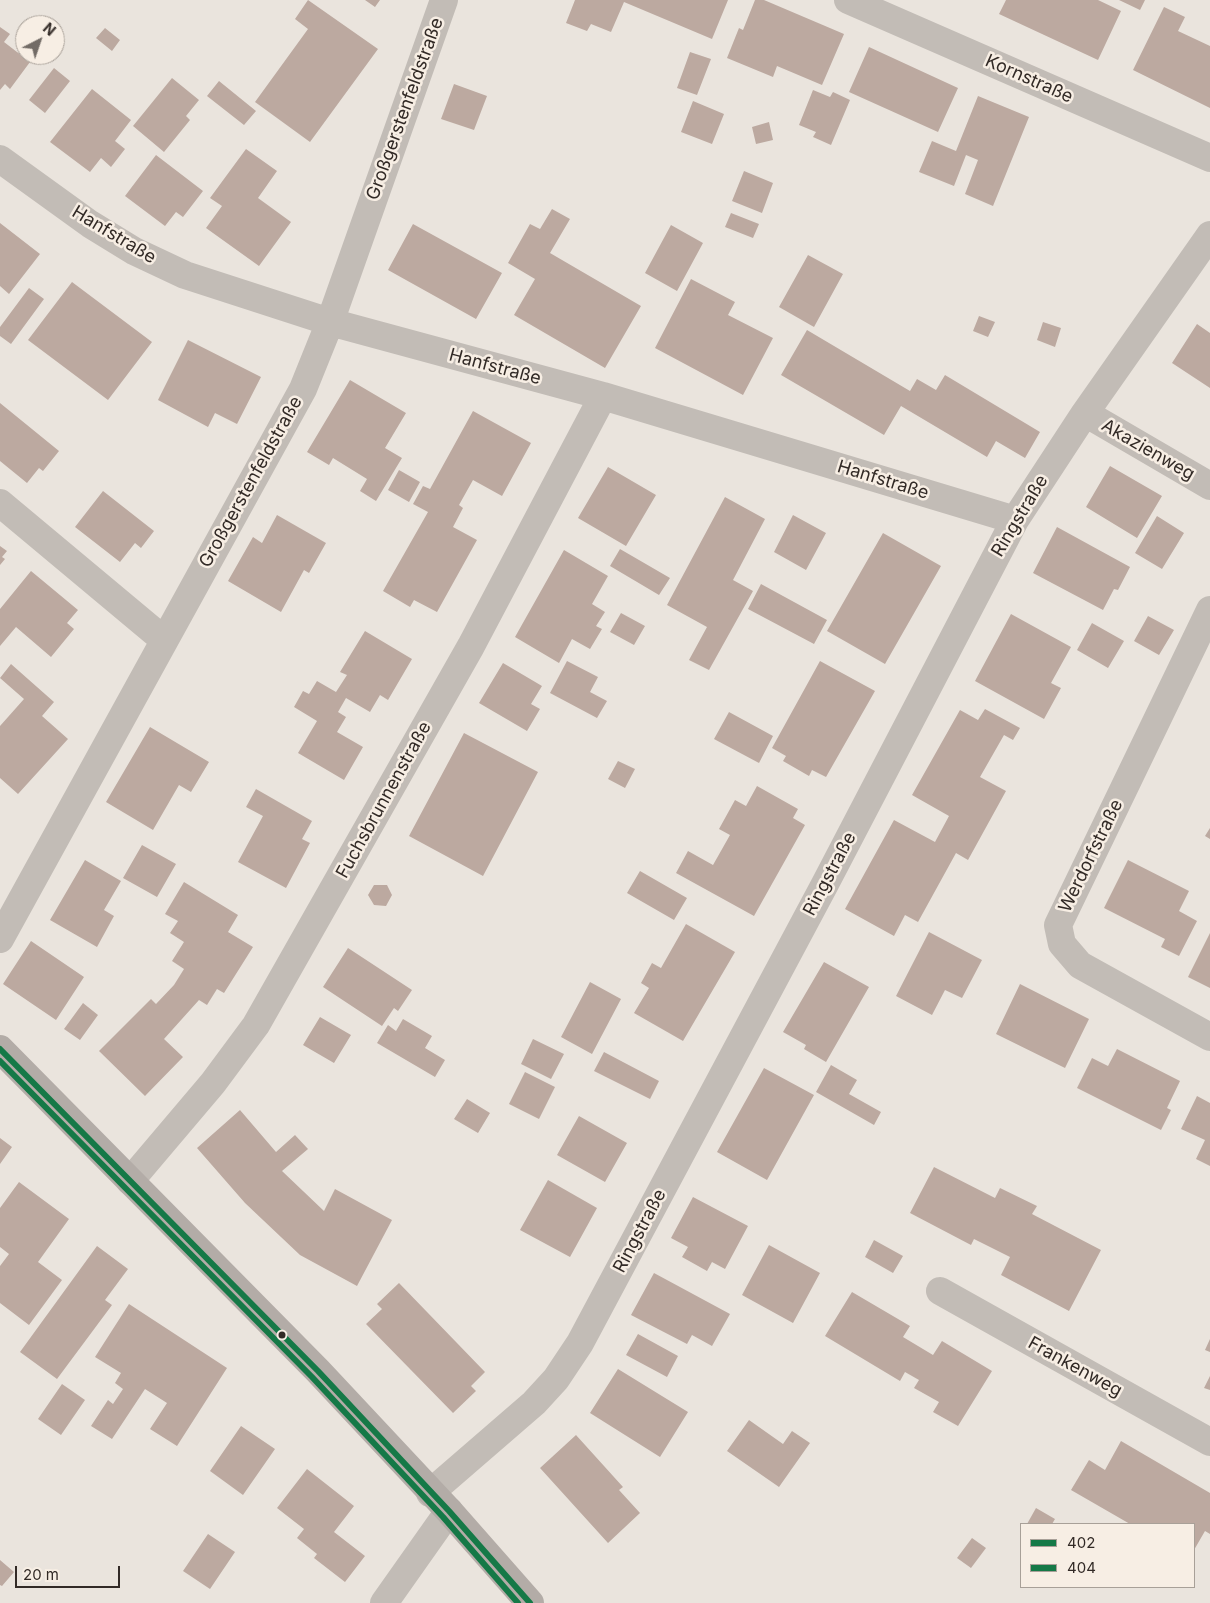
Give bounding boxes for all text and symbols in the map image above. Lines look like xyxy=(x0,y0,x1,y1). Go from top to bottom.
north arrow xyxy=(15,15,65,65)
street label: Großgerstenfeldstraße xyxy=(362,15,448,203)
text: N xyxy=(40,19,59,39)
street label: Kornstraße xyxy=(982,50,1076,108)
street label: Hanfstraße xyxy=(68,201,160,269)
street label: Hanfstraße xyxy=(447,344,543,390)
street label: Großgerstenfeldstraße xyxy=(195,393,307,571)
street label: Akazienweg xyxy=(1098,415,1198,485)
street label: Hanfstraße xyxy=(835,456,931,504)
street label: Ringstraße xyxy=(987,471,1053,561)
street label: Fuchsbrunnenstraße xyxy=(332,718,436,882)
street label: Werdorfstraße xyxy=(1054,796,1128,916)
street label: Ringstraße xyxy=(799,829,861,919)
street label: Ringstraße xyxy=(609,1186,671,1276)
unlabelled marker xyxy=(277,1330,287,1340)
street label: Frankenweg xyxy=(1024,1332,1126,1402)
legend xyxy=(1020,1523,1195,1588)
text: 402 xyxy=(1067,1533,1095,1552)
scale bar xyxy=(18,1556,122,1588)
text: 404 xyxy=(1067,1558,1096,1577)
text: 20 m xyxy=(23,1565,59,1584)

